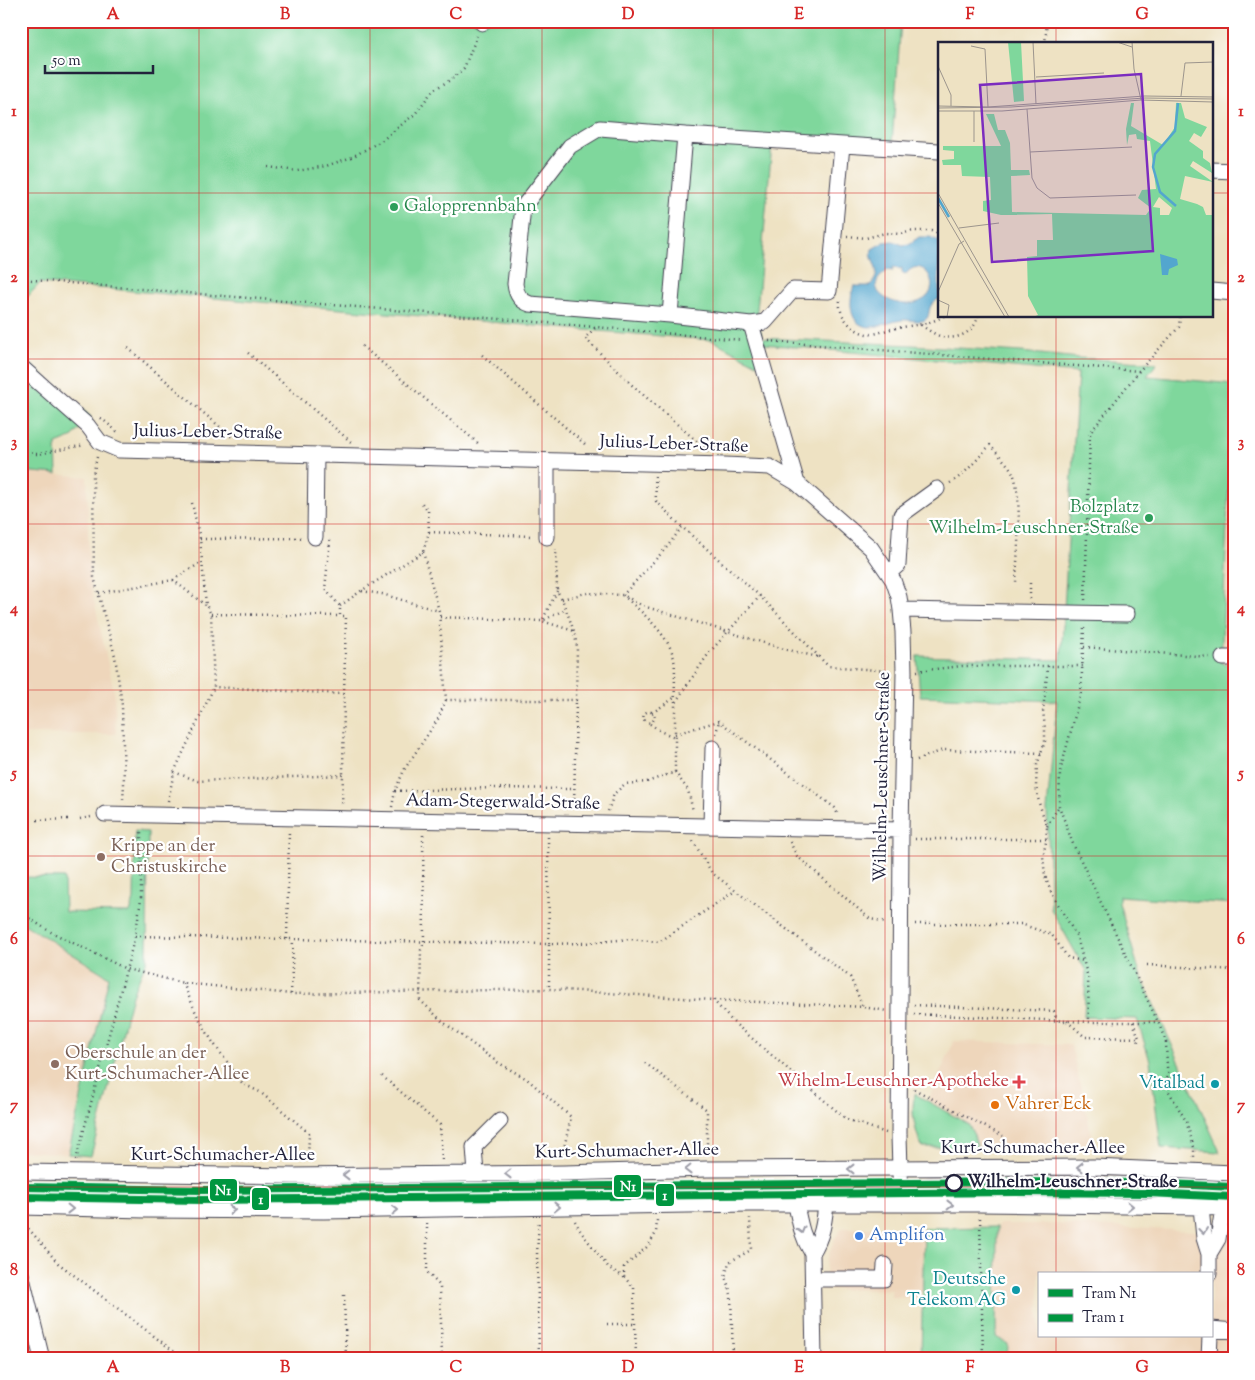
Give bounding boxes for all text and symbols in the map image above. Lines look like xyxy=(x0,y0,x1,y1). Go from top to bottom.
text: A xyxy=(107,4,120,27)
text: B xyxy=(280,4,290,27)
text: C xyxy=(450,4,463,27)
text: D xyxy=(622,4,635,27)
text: E xyxy=(794,4,804,27)
text: F xyxy=(966,4,975,27)
text: G xyxy=(1135,4,1149,27)
scale bar xyxy=(45,42,152,74)
inset map xyxy=(938,42,1212,318)
text: 50 m xyxy=(51,51,81,72)
text: 1 xyxy=(11,101,17,124)
text: 1 xyxy=(1238,101,1244,124)
place label: Galopprennbahn xyxy=(404,194,537,220)
marker: Galopprennbahn xyxy=(388,201,400,213)
text: 2 xyxy=(10,267,18,290)
text: 2 xyxy=(1237,267,1245,290)
street label: Julius-Leber-Straße xyxy=(132,419,283,447)
street label: Julius-Leber-Straße xyxy=(598,429,749,461)
text: 3 xyxy=(11,432,18,455)
text: 3 xyxy=(1238,432,1245,455)
place label: Bolzplatz Wilhelm-Leuschner-Straße xyxy=(929,495,1139,542)
marker: Bolzplatz Wilhelm-Leuschner-Straße xyxy=(1143,512,1155,524)
text: 4 xyxy=(9,598,18,621)
text: 4 xyxy=(1236,598,1245,621)
street label: Wilhelm-Leuschner-Straße xyxy=(868,672,898,882)
text: 5 xyxy=(9,763,17,786)
text: 5 xyxy=(1236,763,1244,786)
street label: Adam-Stegerwald-Straße xyxy=(405,788,601,818)
place label: Krippe an der Christuskirche xyxy=(111,834,227,881)
marker: Krippe an der Christuskirche xyxy=(95,851,107,863)
text: 6 xyxy=(10,929,18,952)
text: 6 xyxy=(1237,929,1245,952)
place label: Oberschule an der Kurt-Schumacher-Allee xyxy=(65,1041,249,1088)
marker: Oberschule an der Kurt-Schumacher-Allee xyxy=(49,1058,61,1070)
place label: Wihelm-Leuschner-Apotheke xyxy=(777,1069,1009,1095)
place label: Vitalbad xyxy=(1139,1071,1205,1097)
marker: Wihelm-Leuschner-Apotheke xyxy=(1013,1076,1025,1088)
marker: Vitalbad xyxy=(1209,1078,1221,1090)
place label: Vahrer Eck xyxy=(1005,1092,1092,1118)
text: 7 xyxy=(10,1095,19,1118)
text: 7 xyxy=(1237,1095,1246,1118)
marker: Vahrer Eck xyxy=(989,1099,1001,1111)
street label: Kurt-Schumacher-Allee xyxy=(941,1136,1125,1162)
street label: Kurt-Schumacher-Allee xyxy=(535,1137,719,1167)
street label: Kurt-Schumacher-Allee xyxy=(131,1143,315,1169)
one-way arrow xyxy=(1076,1162,1084,1172)
one-way arrow xyxy=(684,1164,692,1175)
one-way arrow xyxy=(847,1164,854,1174)
one-way arrow xyxy=(504,1169,512,1179)
one-way arrow xyxy=(342,1170,350,1181)
place label: Wilhelm-Leuschner-Straße xyxy=(967,1170,1178,1196)
line badge: N1 xyxy=(613,1174,642,1198)
marker: Wilhelm-Leuschner-Straße xyxy=(945,1174,963,1192)
line badge: N1 xyxy=(209,1178,238,1202)
text: N1 xyxy=(620,1178,636,1198)
text: N1 xyxy=(215,1182,231,1202)
line badge: 1 xyxy=(655,1183,675,1207)
line badge: 1 xyxy=(251,1187,270,1211)
text: 1 xyxy=(663,1187,668,1207)
text: 1 xyxy=(259,1191,264,1211)
one-way arrow xyxy=(946,1199,954,1210)
one-way arrow xyxy=(1126,1201,1134,1211)
one-way arrow xyxy=(554,1202,562,1213)
one-way arrow xyxy=(66,1203,74,1214)
one-way arrow xyxy=(391,1204,399,1215)
one-way arrow xyxy=(229,1205,237,1215)
place label: Amplifon xyxy=(869,1223,945,1249)
one-way arrow xyxy=(796,1226,806,1234)
one-way arrow xyxy=(1197,1227,1208,1235)
marker: Amplifon xyxy=(853,1230,865,1242)
text: 8 xyxy=(10,1260,18,1283)
text: 8 xyxy=(1237,1260,1245,1283)
place label: Deutsche Telekom AG xyxy=(907,1267,1006,1314)
legend xyxy=(1038,1272,1212,1338)
marker: Deutsche Telekom AG xyxy=(1010,1284,1022,1296)
text: Tram N1 xyxy=(1082,1284,1136,1305)
text: Tram 1 xyxy=(1082,1308,1124,1329)
text: A xyxy=(107,1357,120,1380)
text: B xyxy=(280,1357,290,1380)
text: C xyxy=(450,1357,463,1380)
text: D xyxy=(622,1357,635,1380)
text: E xyxy=(794,1357,804,1380)
text: F xyxy=(966,1357,975,1380)
text: G xyxy=(1135,1357,1149,1380)

